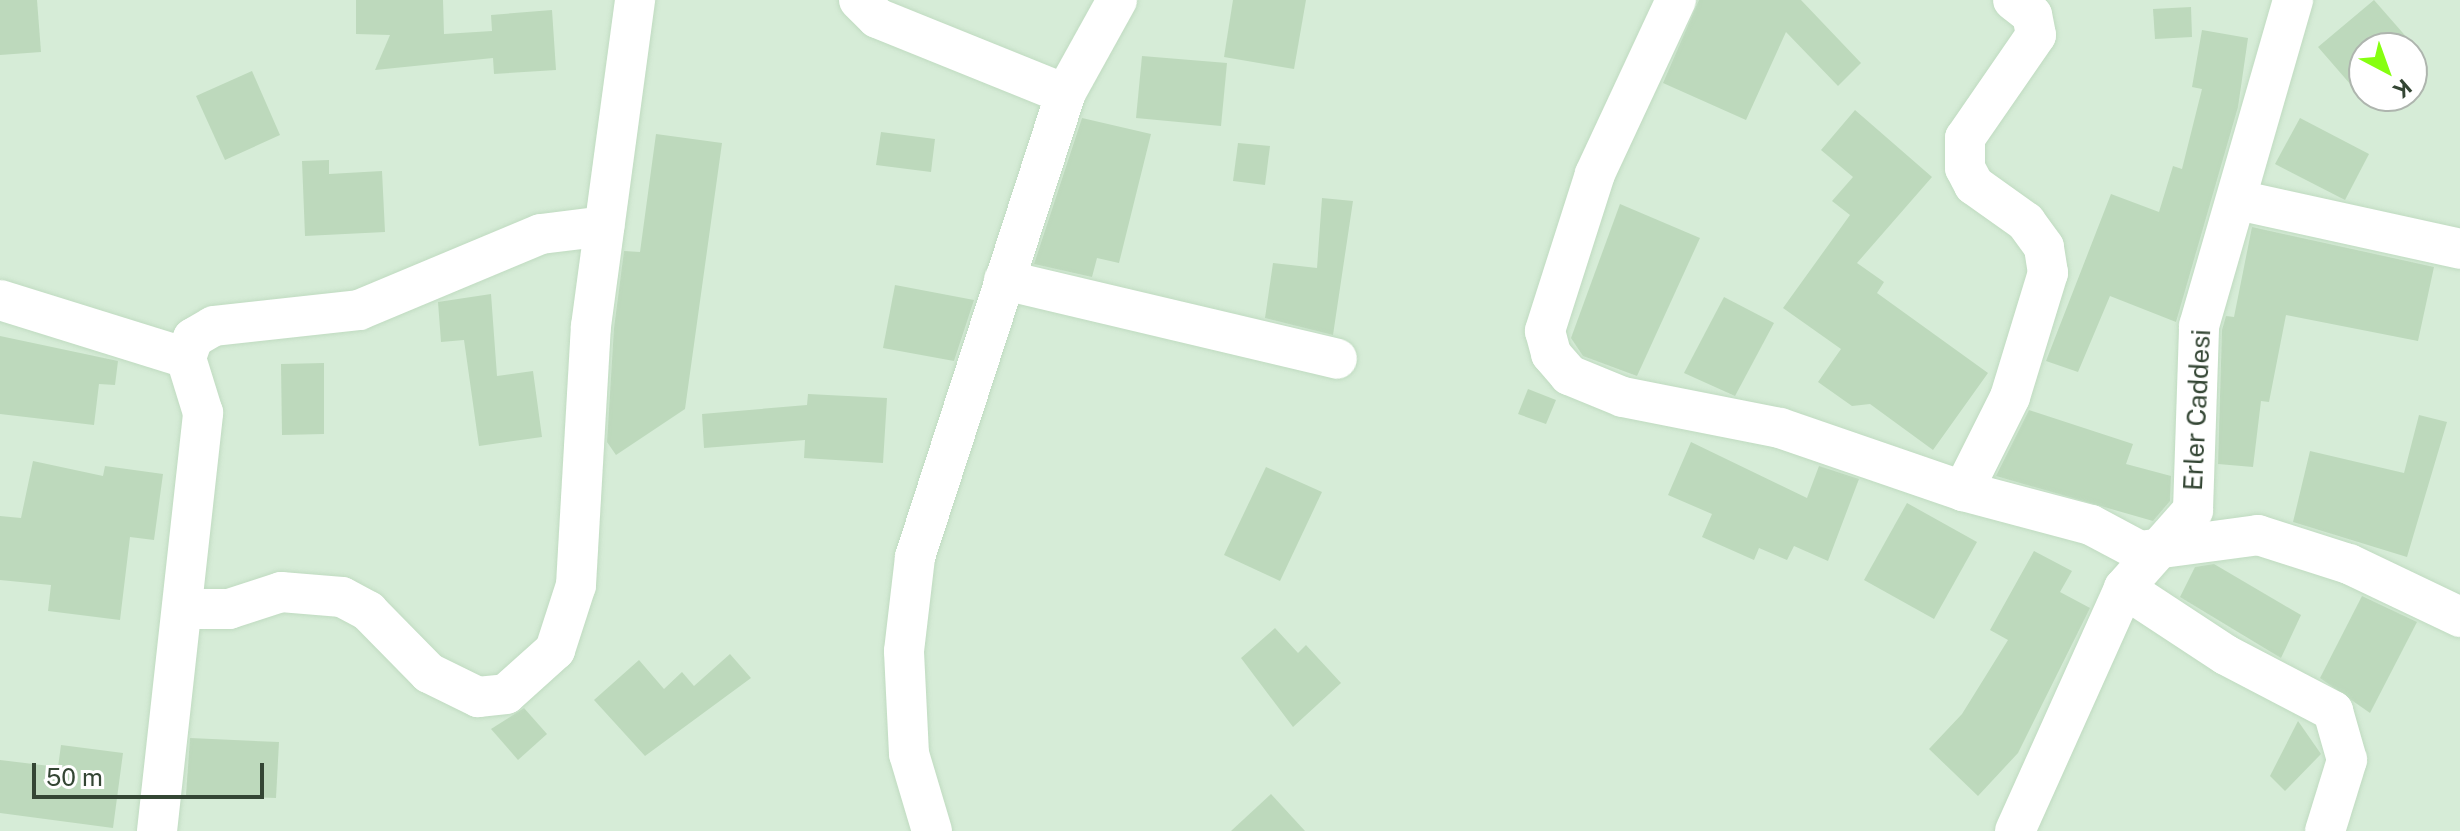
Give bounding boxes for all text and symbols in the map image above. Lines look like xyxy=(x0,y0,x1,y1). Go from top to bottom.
north arrow xyxy=(2348,32,2428,112)
text: K xyxy=(2388,74,2417,104)
street label: Erler Caddesi xyxy=(2177,328,2217,492)
scale bar xyxy=(36,747,268,797)
text: 50 m xyxy=(46,763,103,791)

